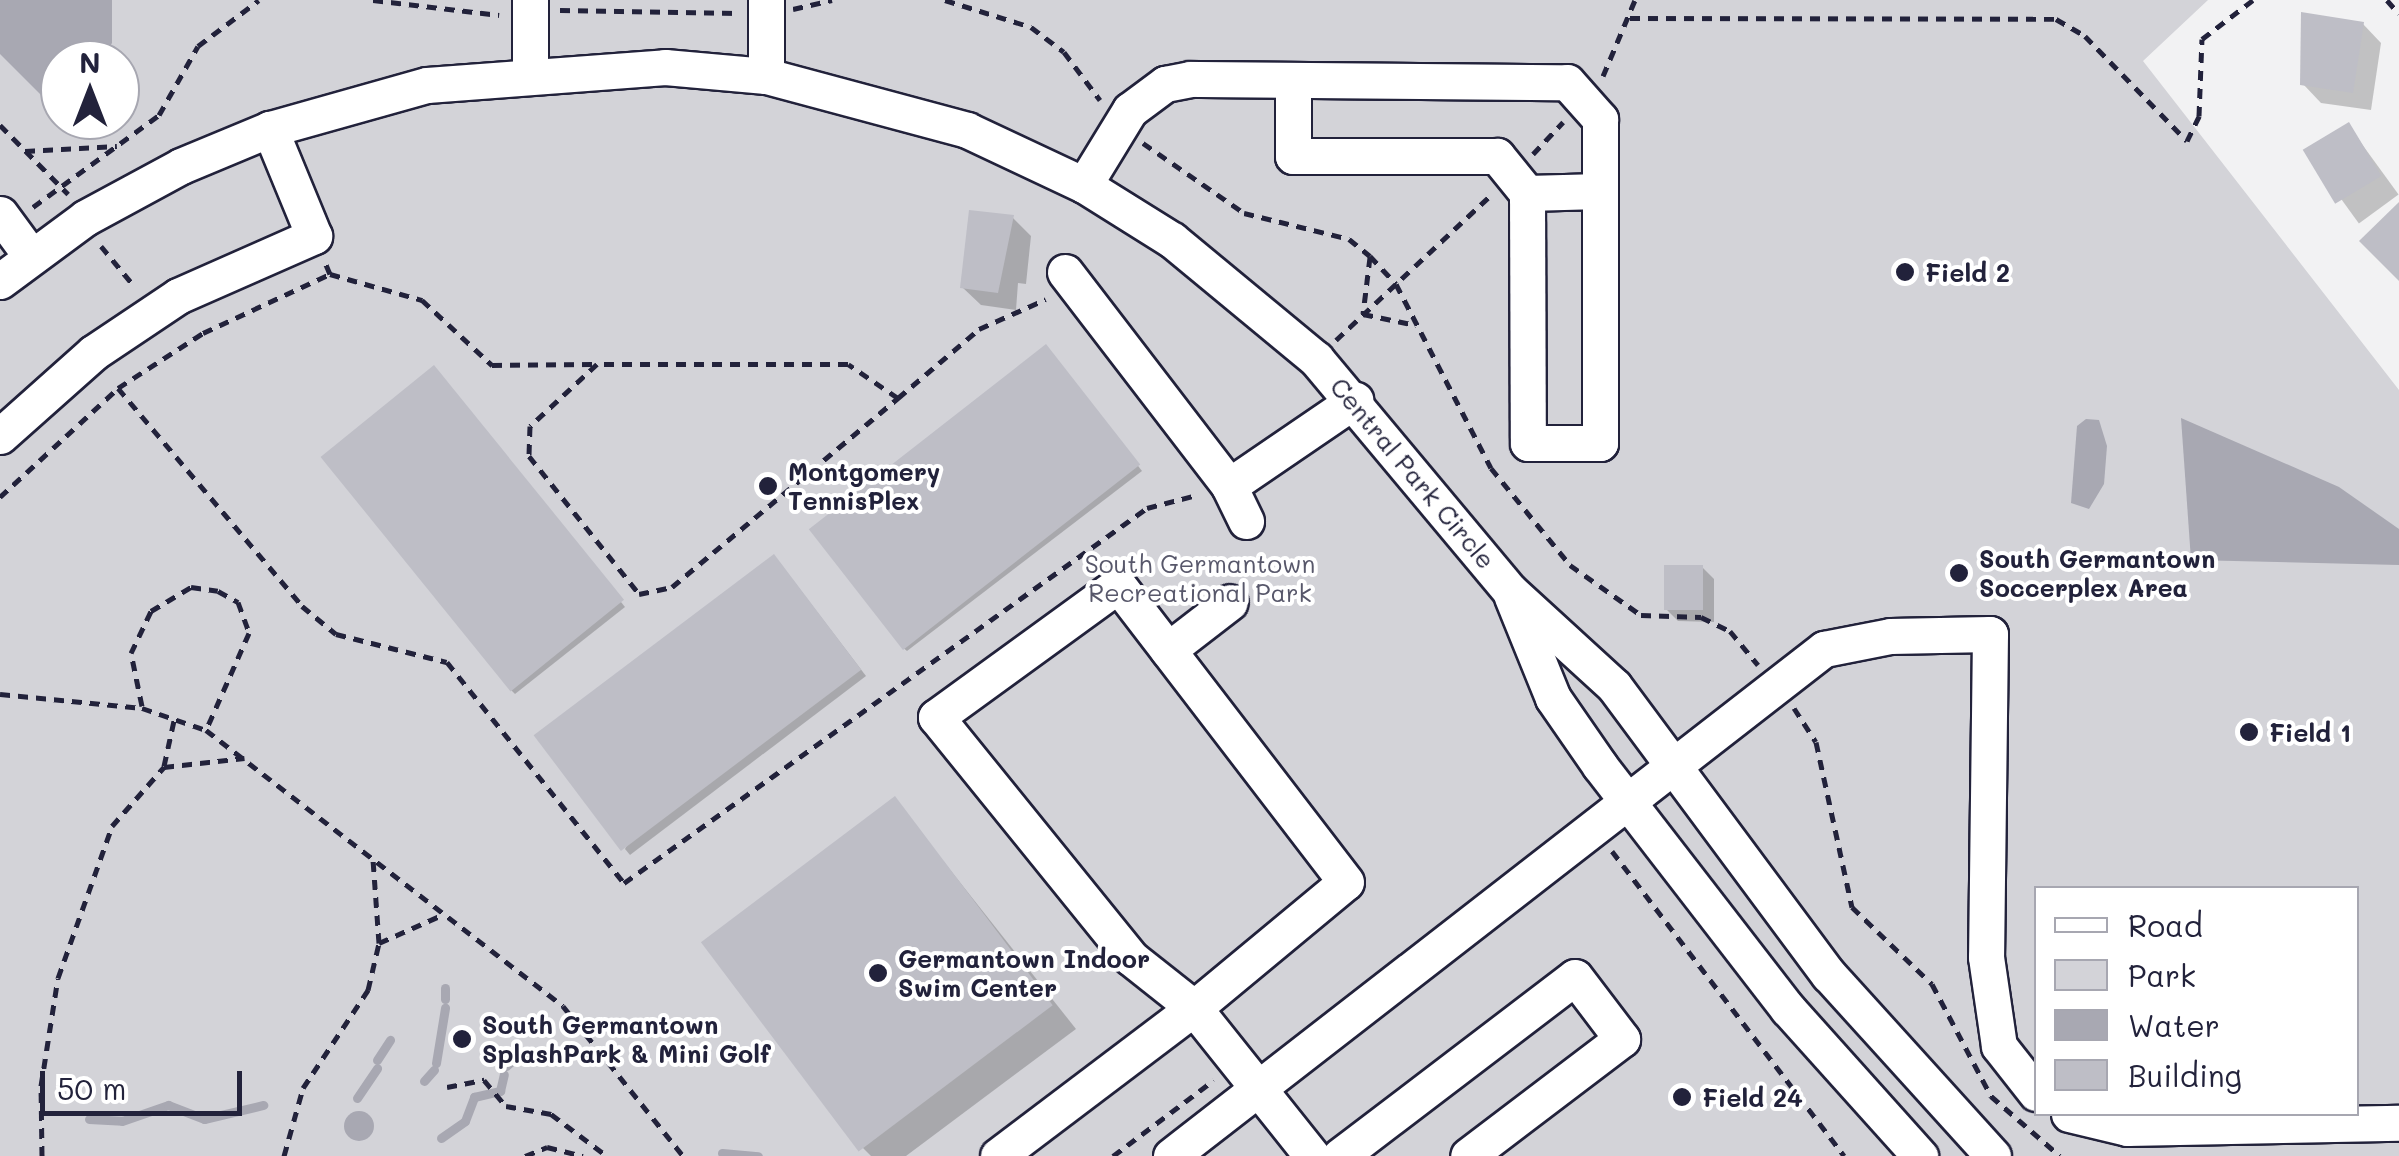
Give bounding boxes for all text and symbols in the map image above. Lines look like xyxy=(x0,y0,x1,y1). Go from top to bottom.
north arrow xyxy=(40,40,140,140)
text: N xyxy=(79,44,101,80)
place label: Field 2 xyxy=(1925,257,2010,287)
marker: Field 2 xyxy=(1894,261,1916,283)
street label: Central Park Circle xyxy=(1324,372,1502,574)
place label: Montgomery TennisPlex xyxy=(788,457,940,516)
marker: Montgomery TennisPlex xyxy=(757,475,779,497)
place label: South Germantown Soccerplex Area xyxy=(1979,544,2215,603)
park label: South Germantown Recreational Park xyxy=(1085,549,1315,608)
marker: South Germantown Soccerplex Area xyxy=(1948,562,1970,584)
place label: Field 1 xyxy=(2269,717,2351,747)
marker: Field 1 xyxy=(2238,721,2260,743)
legend xyxy=(2034,886,2359,1116)
text: Road xyxy=(2128,905,2203,945)
place label: Germantown Indoor Swim Center xyxy=(898,944,1150,1003)
text: Park xyxy=(2128,955,2196,995)
marker: Germantown Indoor Swim Center xyxy=(867,962,889,984)
text: Water xyxy=(2128,1005,2220,1045)
place label: South Germantown SplashPark & Mini Golf xyxy=(482,1010,771,1069)
marker: South Germantown SplashPark & Mini Golf xyxy=(451,1028,473,1050)
scale bar xyxy=(45,1051,248,1113)
text: Building xyxy=(2128,1055,2242,1095)
text: 50 m xyxy=(57,1068,127,1108)
place label: Field 24 xyxy=(1702,1082,1803,1112)
marker: Field 24 xyxy=(1671,1086,1693,1108)

